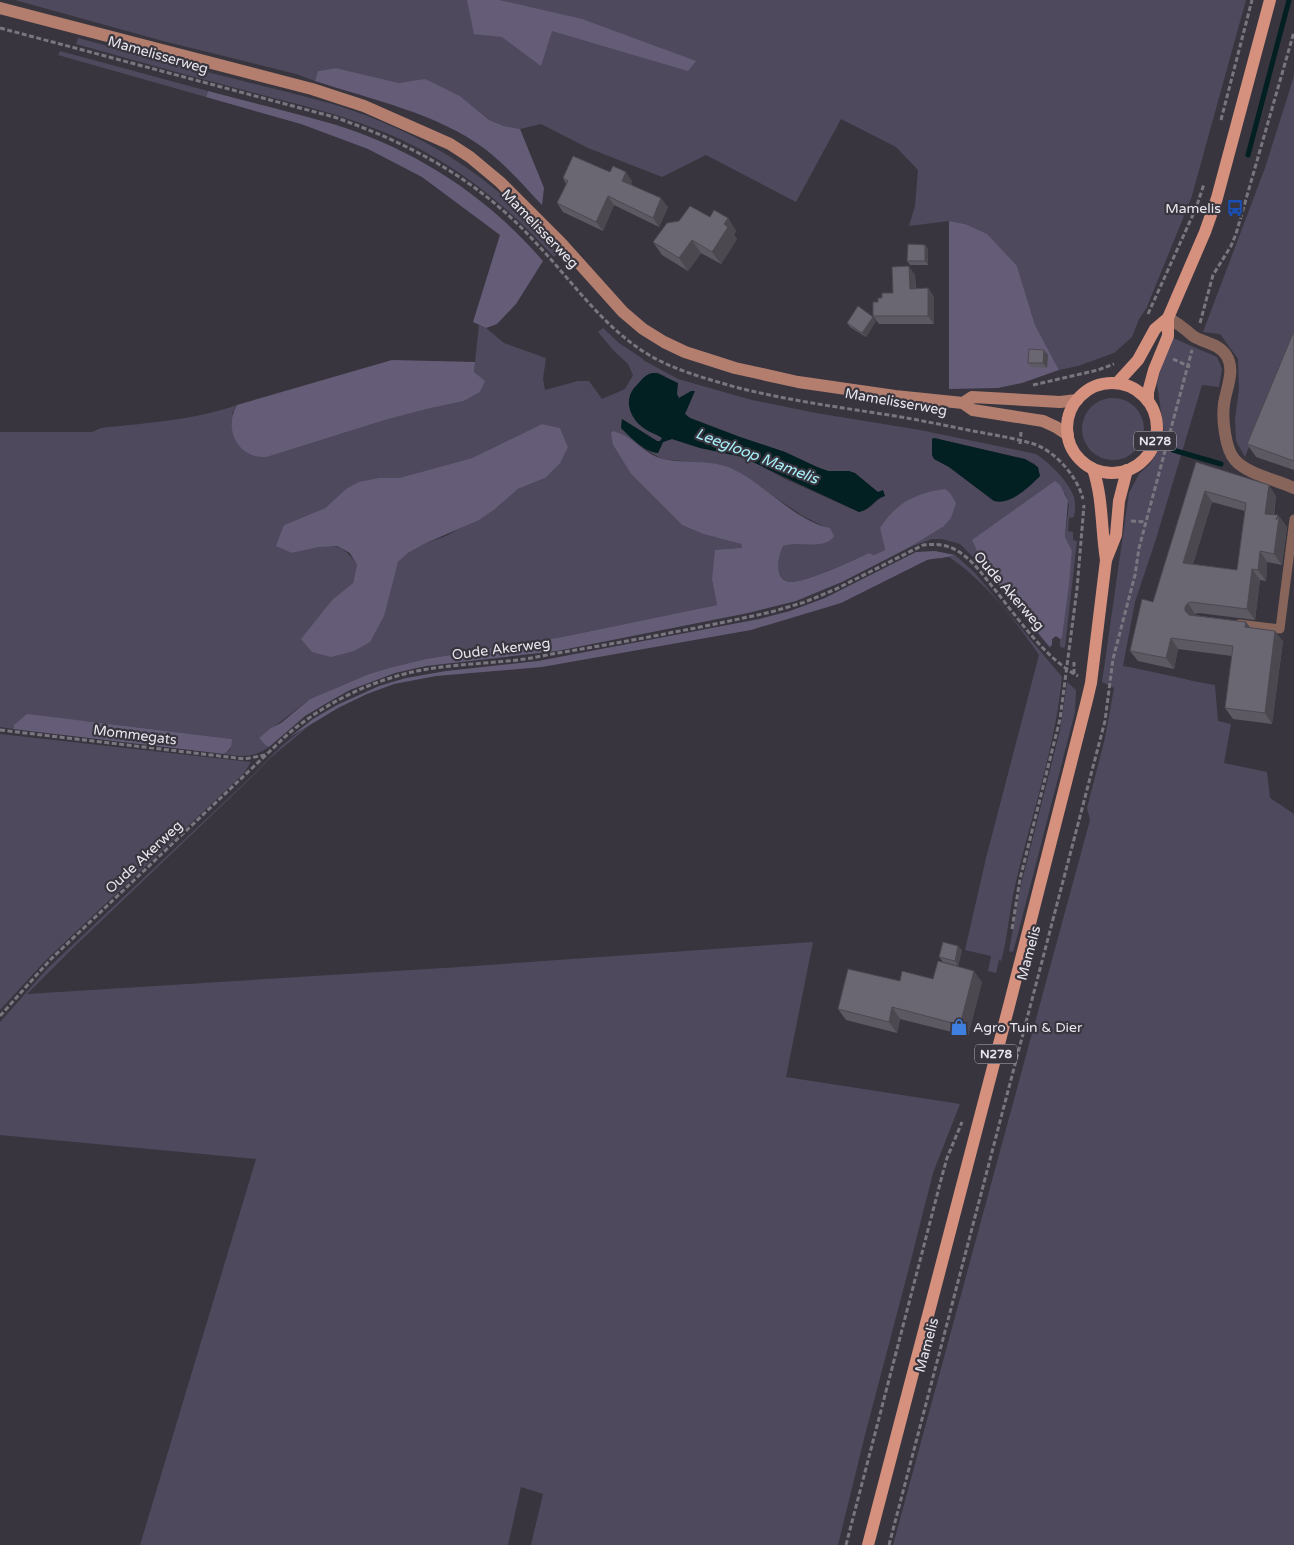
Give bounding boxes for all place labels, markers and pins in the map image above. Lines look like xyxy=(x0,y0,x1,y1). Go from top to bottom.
bus stop icon: Mamelis xyxy=(1225,198,1245,218)
place label: Mamelis xyxy=(1165,200,1221,217)
shop icon: Agro Tuin & Dier xyxy=(949,1017,969,1037)
place label: Agro Tuin & Dier xyxy=(973,1019,1083,1036)

